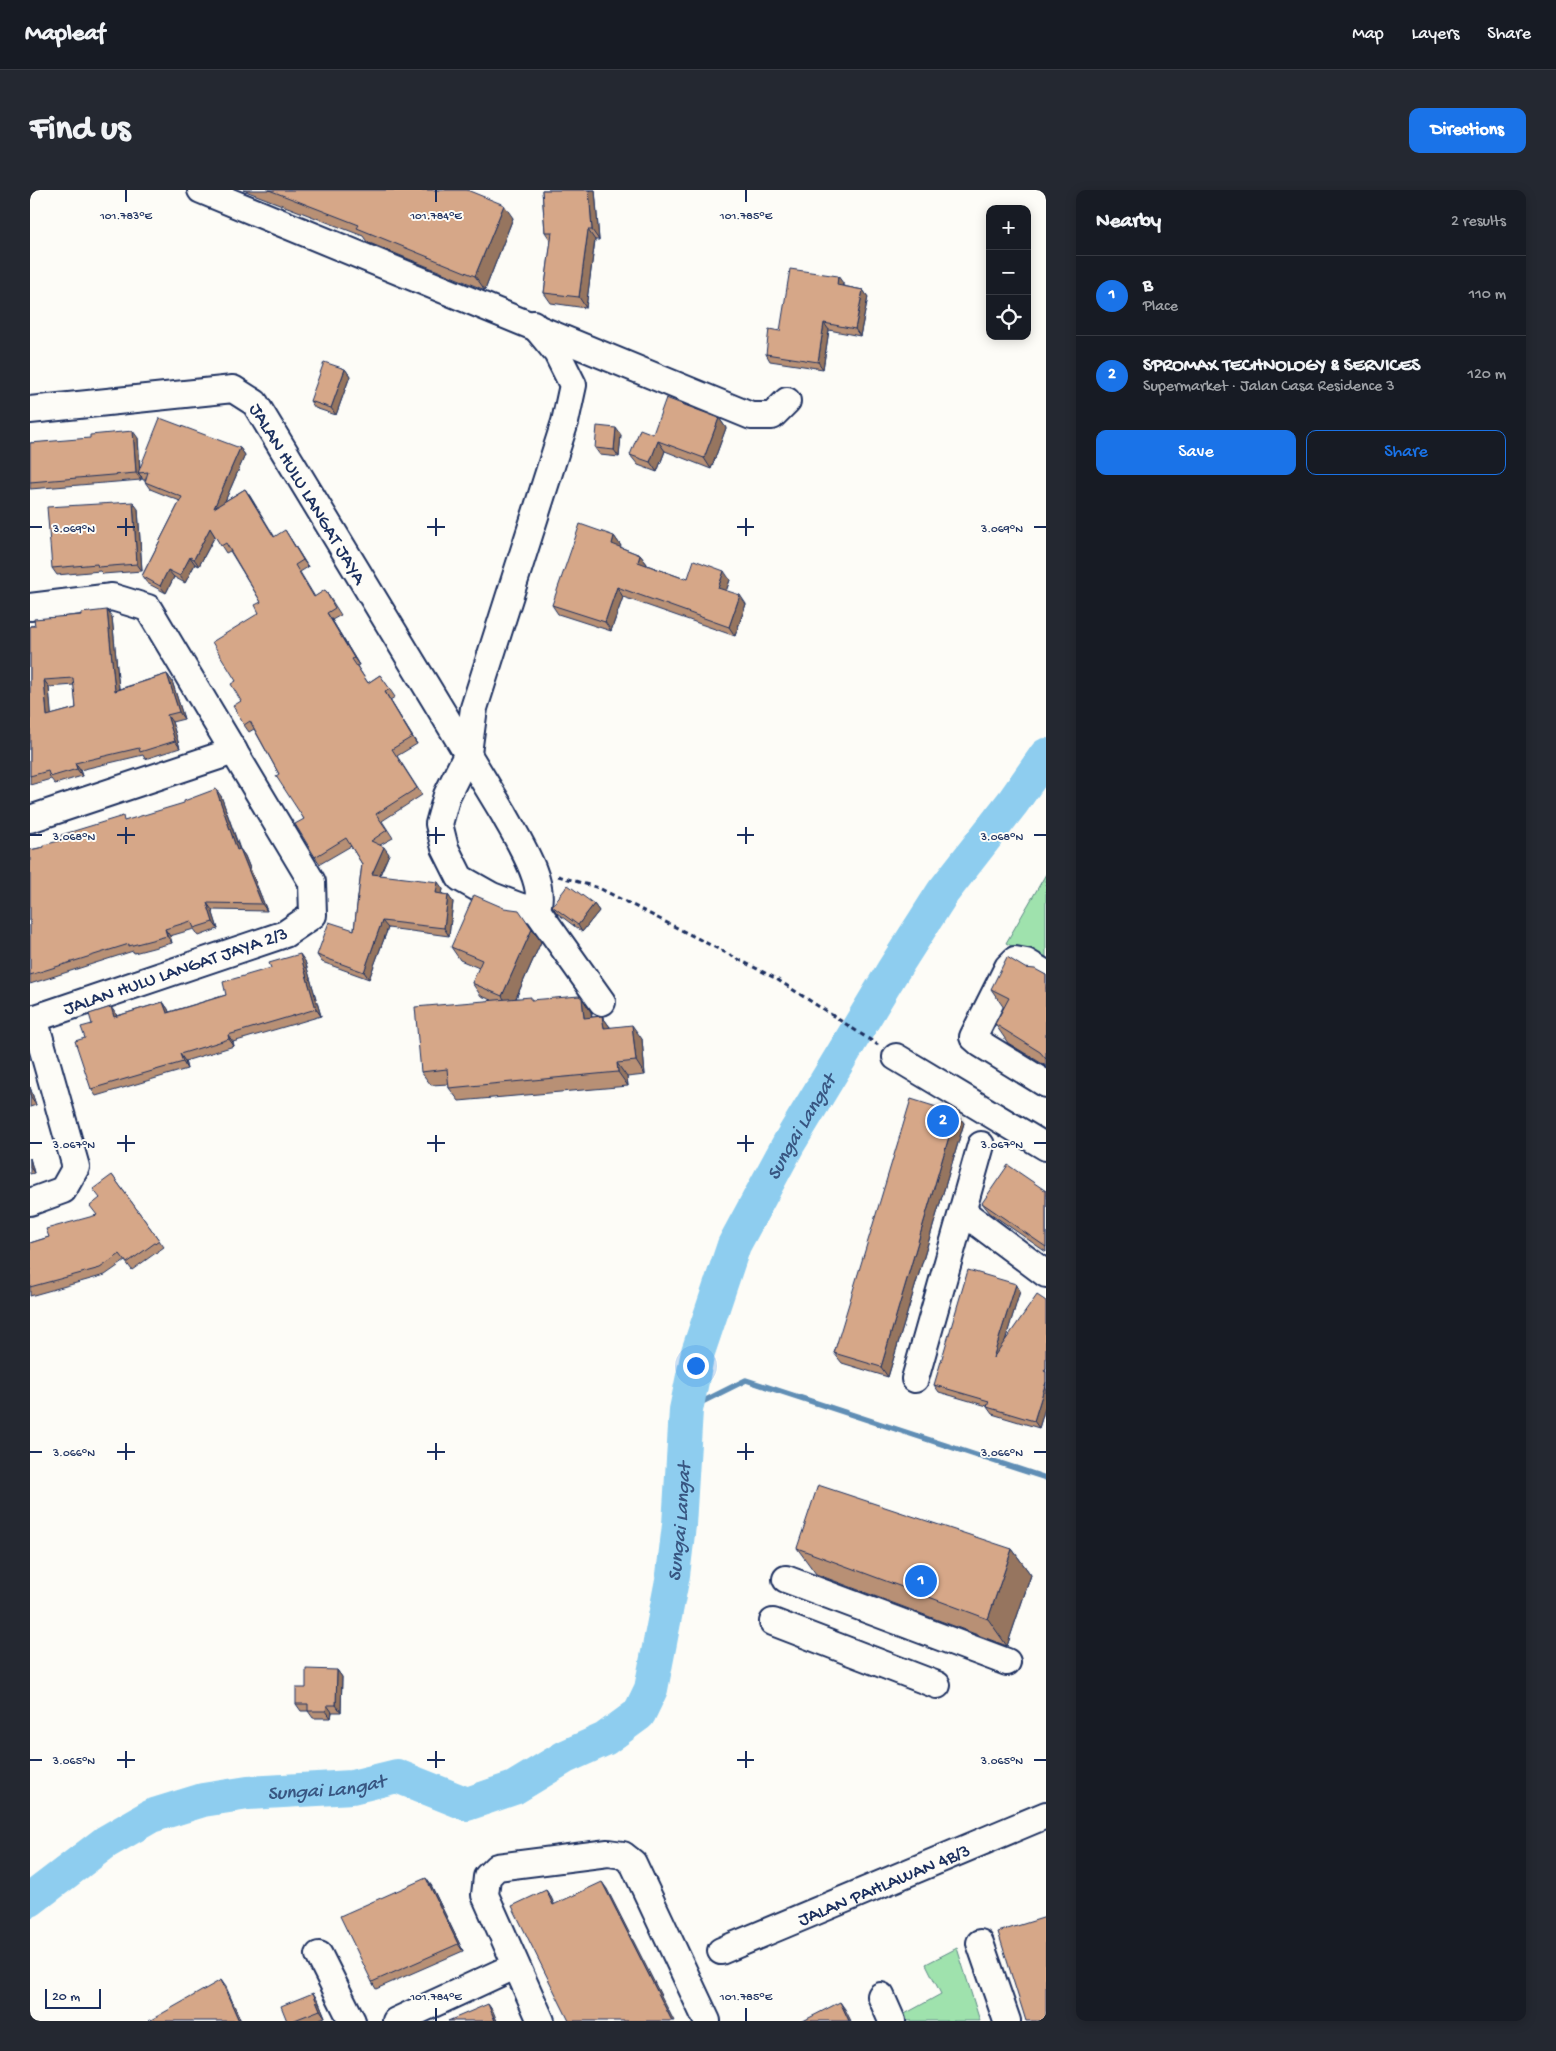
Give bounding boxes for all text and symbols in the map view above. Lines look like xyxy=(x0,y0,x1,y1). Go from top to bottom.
text: Mapleaf xyxy=(25,20,105,49)
text: Map xyxy=(1352,24,1384,45)
text: Layers xyxy=(1412,24,1459,45)
text: Share xyxy=(1487,24,1531,45)
button: Directions xyxy=(1409,108,1526,153)
text: Find us xyxy=(30,110,130,151)
map controls xyxy=(986,205,1031,340)
button: + xyxy=(986,205,1031,250)
text: 101.783°E xyxy=(99,210,153,224)
text: 101.784°E xyxy=(409,210,462,224)
text: 101.785°E xyxy=(719,210,773,224)
text: Nearby xyxy=(1096,210,1161,235)
text: 2 results xyxy=(1451,213,1506,232)
button: − xyxy=(986,250,1031,295)
text: B xyxy=(1143,275,1153,298)
text: 1 xyxy=(1109,286,1115,305)
text: 110 m xyxy=(1469,286,1506,305)
button: locate xyxy=(986,295,1031,340)
text: Place xyxy=(1143,298,1178,317)
text: SPROMAX TECHNOLOGY & SERVICES xyxy=(1143,355,1420,378)
text: 2 xyxy=(1108,366,1116,385)
text: 120 m xyxy=(1467,366,1506,385)
text: Supermarket · Jalan Casa Residence 3 xyxy=(1143,378,1394,397)
street label: JALAN HULU LANGAT JAYA xyxy=(243,400,371,591)
button: Save xyxy=(1096,430,1296,475)
button: Share xyxy=(1306,430,1506,475)
text: 3.069°N xyxy=(52,523,95,537)
text: 3.069°N xyxy=(980,523,1023,537)
text: 3.068°N xyxy=(52,831,96,845)
text: 3.068°N xyxy=(980,831,1024,845)
street label: JALAN HULU LANGAT JAYA 2/3 xyxy=(61,923,291,1022)
water label: Sungai Langat xyxy=(763,1068,845,1185)
pin: 2 xyxy=(927,1102,959,1140)
text: 3.067°N xyxy=(52,1139,95,1153)
text: 3.067°N xyxy=(980,1139,1023,1153)
your location xyxy=(683,1353,709,1379)
text: 3.066°N xyxy=(52,1447,95,1461)
text: 3.066°N xyxy=(980,1447,1023,1461)
water label: Sungai Langat xyxy=(664,1459,698,1584)
pin: 1 xyxy=(905,1562,937,1600)
text: 3.065°N xyxy=(52,1755,95,1769)
text: 3.065°N xyxy=(980,1755,1023,1769)
water label: Sungai Langat xyxy=(267,1770,392,1807)
street label: JALAN PAHLAWAN 4B/3 xyxy=(795,1840,974,1933)
scale bar xyxy=(45,1986,101,2009)
text: 20 m xyxy=(52,1989,80,2006)
text: 101.784°E xyxy=(409,1991,462,2005)
text: 101.785°E xyxy=(719,1991,773,2005)

